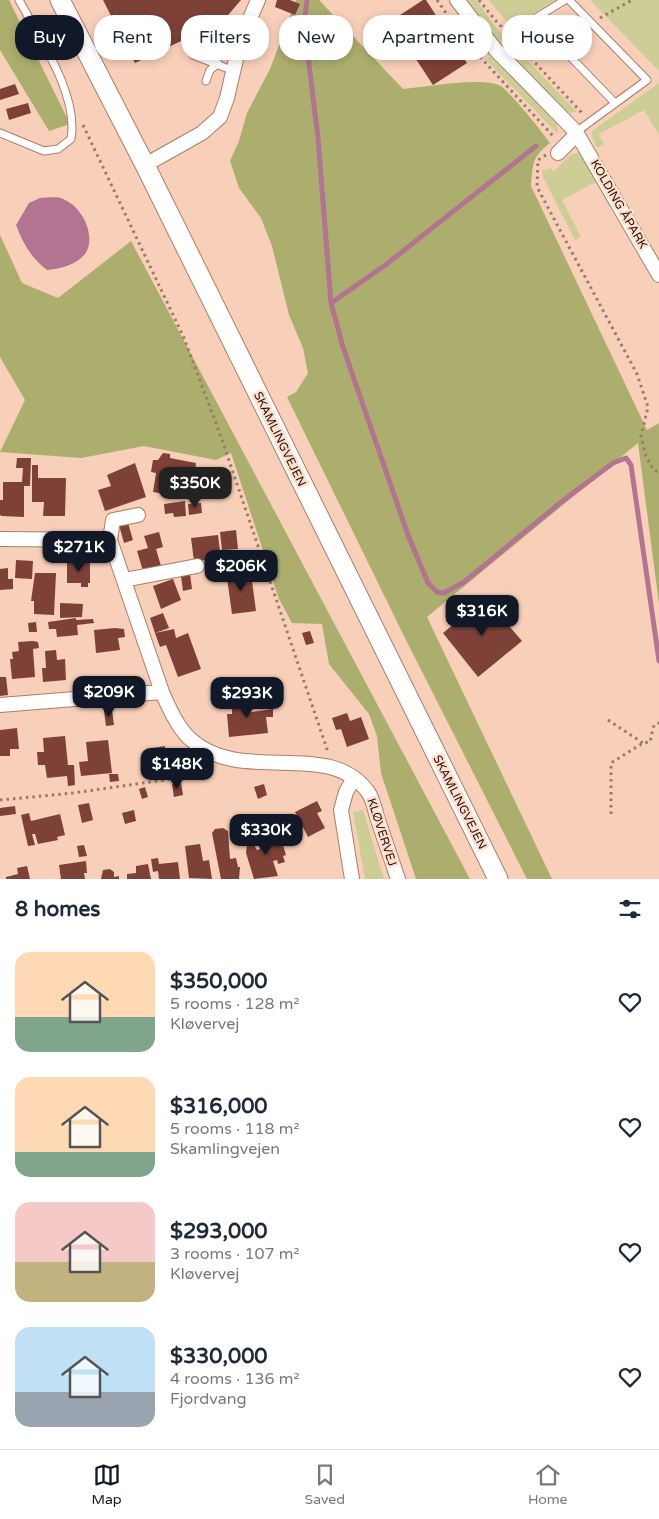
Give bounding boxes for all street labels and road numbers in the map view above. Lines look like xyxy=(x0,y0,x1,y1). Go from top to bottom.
street label: KOLDING ÅPARK xyxy=(588,157,650,251)
street label: SKAMLINGVEJEN xyxy=(251,389,309,489)
street label: SKAMLINGVEJEN xyxy=(430,753,490,851)
street label: KLØVERVEJ xyxy=(364,796,400,868)

